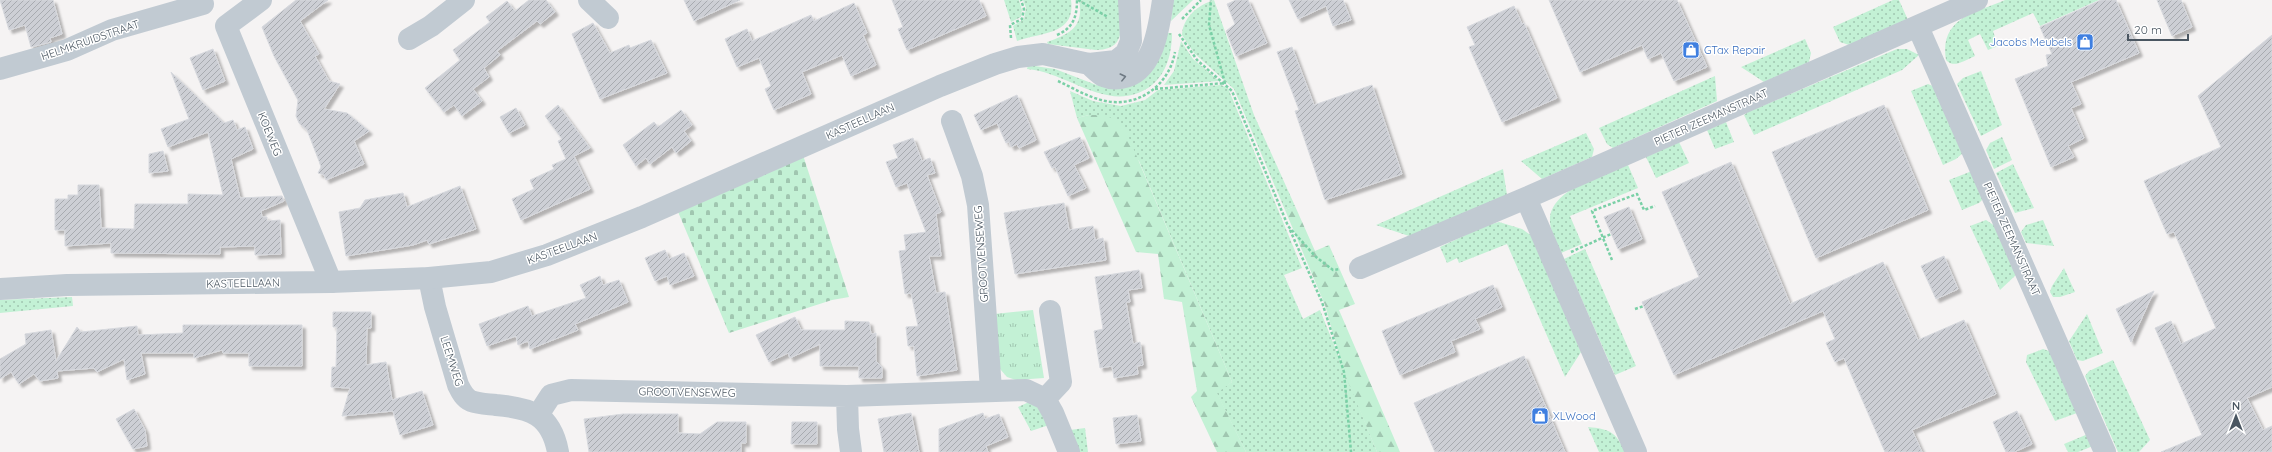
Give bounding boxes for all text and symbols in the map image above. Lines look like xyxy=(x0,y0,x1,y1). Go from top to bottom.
scale bar xyxy=(2128,16,2188,42)
street label: HELMKRUIDSTRAAT xyxy=(39,17,141,63)
text: 20 m xyxy=(2134,22,2162,37)
shop icon: Jacobs Meubels xyxy=(2075,32,2095,52)
place label: Jacobs Meubels xyxy=(1990,35,2072,49)
shop icon: GTax Repair xyxy=(1681,40,1701,60)
place label: GTax Repair xyxy=(1704,43,1766,57)
one-way arrow xyxy=(1119,73,1126,81)
street label: PIETER ZEEMANSTRAAT xyxy=(1652,85,1770,148)
street label: KASTEELLAAN xyxy=(823,100,897,142)
street label: KOEWEG xyxy=(255,110,285,158)
street label: PIETER ZEEMANSTRAAT xyxy=(1981,180,2044,298)
street label: GROOTVENSEWEG xyxy=(971,205,991,303)
street label: KASTEELLAAN xyxy=(525,229,599,267)
street label: KASTEELLAAN xyxy=(206,275,280,291)
street label: LEEMWEG xyxy=(437,334,467,388)
street label: GROOTVENSEWEG xyxy=(638,384,736,400)
north arrow xyxy=(2216,396,2256,436)
text: N xyxy=(2232,399,2240,413)
shop icon: XLWood xyxy=(1530,406,1550,426)
place label: XLWood xyxy=(1553,409,1596,423)

